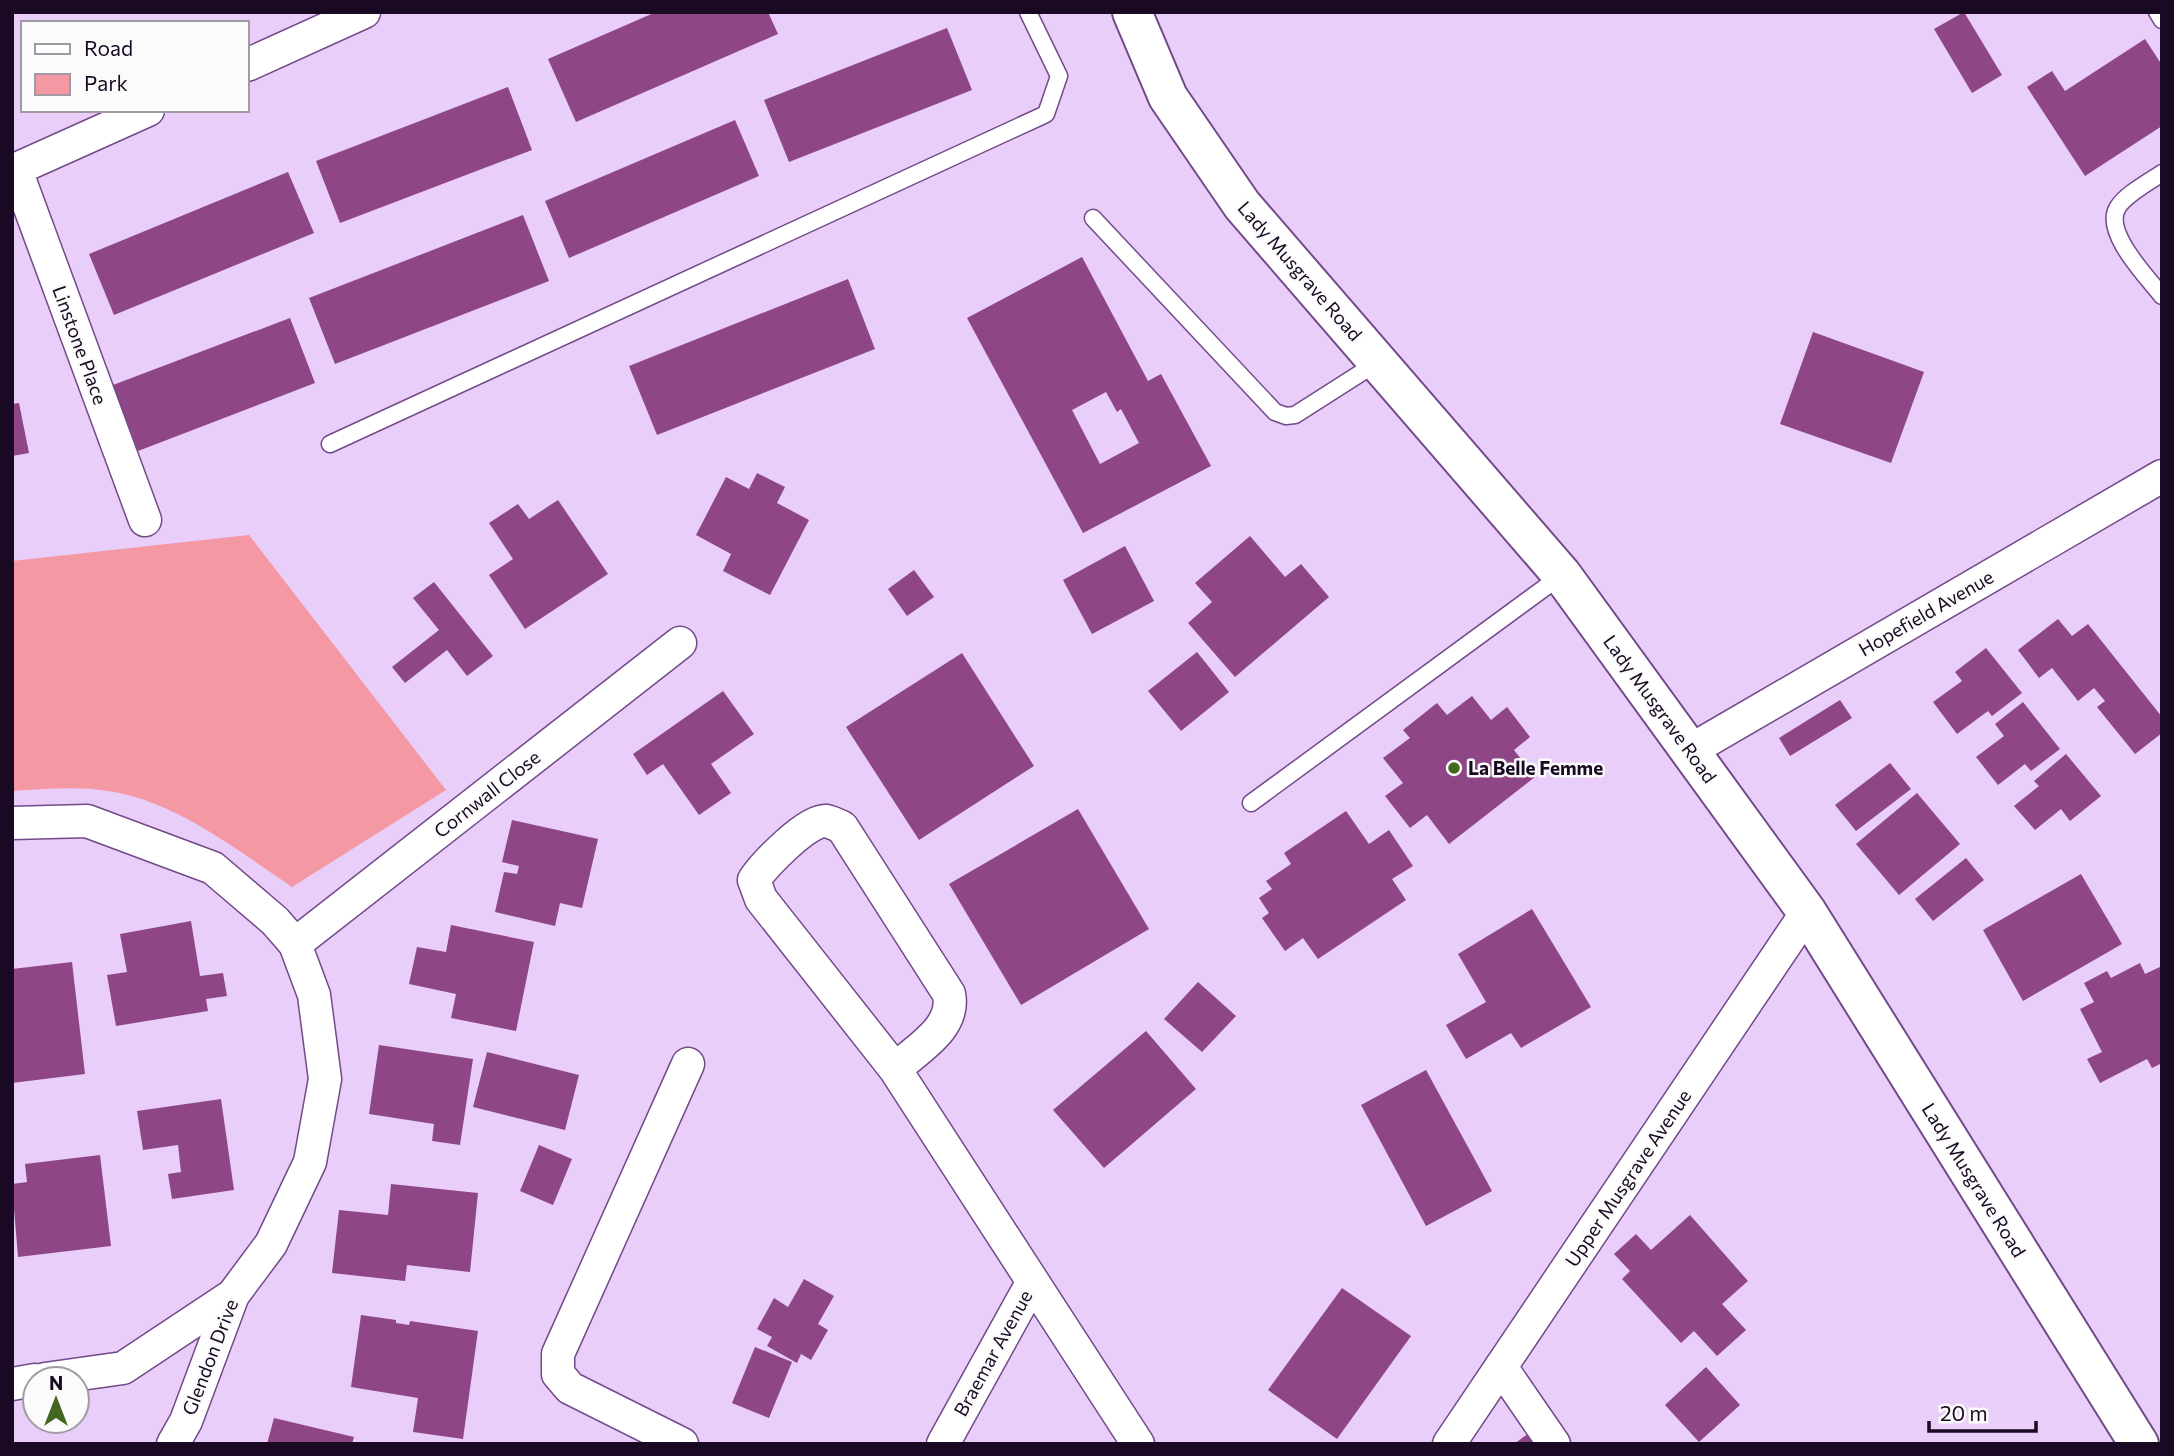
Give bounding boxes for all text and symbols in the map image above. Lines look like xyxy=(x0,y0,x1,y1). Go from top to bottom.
legend xyxy=(21,21,248,112)
text: Road xyxy=(84,35,133,60)
text: Park xyxy=(84,70,128,95)
street label: Lady Musgrave Road xyxy=(1233,196,1367,345)
street label: Linstone Place xyxy=(48,282,113,407)
street label: Hopefield Avenue xyxy=(1854,565,1997,661)
street label: Lady Musgrave Road xyxy=(1599,630,1722,787)
street label: Cornwall Close xyxy=(429,745,544,842)
place label: La Belle Femme xyxy=(1468,756,1603,779)
marker: La Belle Femme xyxy=(1446,760,1462,776)
street label: Upper Musgrave Avenue xyxy=(1560,1085,1696,1271)
street label: Lady Musgrave Road xyxy=(1918,1098,2031,1261)
street label: Braemar Avenue xyxy=(948,1286,1037,1420)
street label: Glendon Drive xyxy=(177,1296,242,1418)
north arrow xyxy=(21,1365,91,1435)
text: N xyxy=(49,1371,63,1394)
scale bar xyxy=(1929,1390,2036,1434)
text: 20 m xyxy=(1940,1400,1988,1425)

